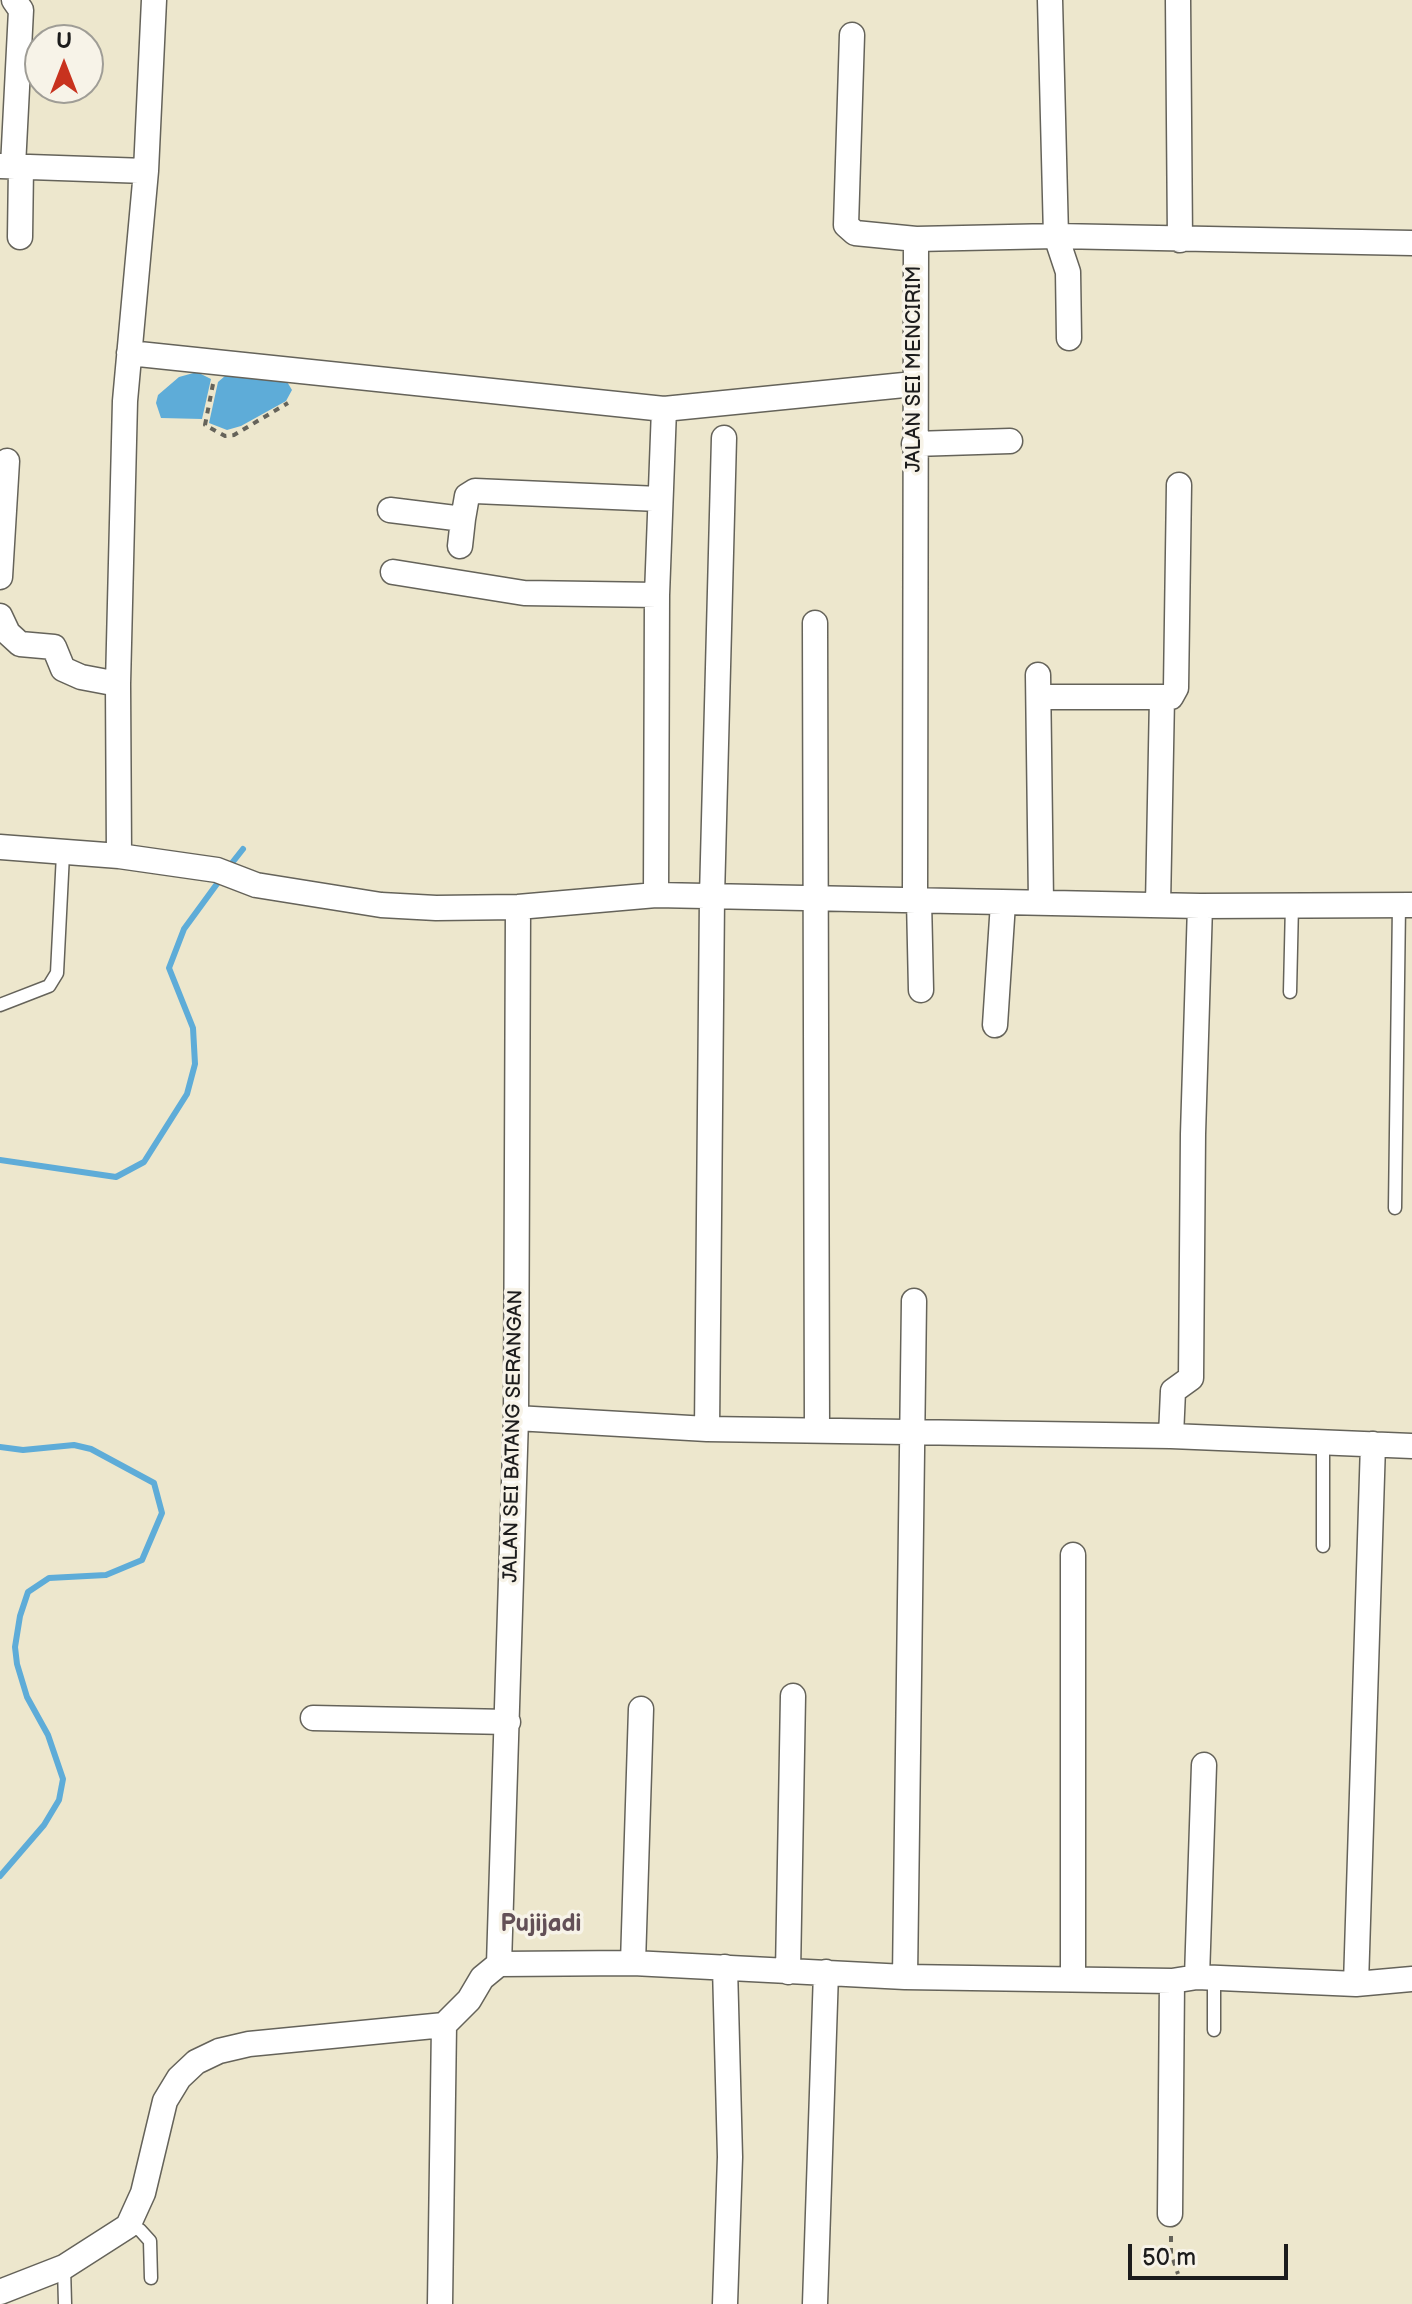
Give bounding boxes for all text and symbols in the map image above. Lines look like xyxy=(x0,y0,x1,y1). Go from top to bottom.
north arrow xyxy=(24,24,104,104)
text: U xyxy=(56,28,72,55)
street label: JALAN SEI MENCIRIM xyxy=(903,266,927,472)
street label: JALAN SEI BATANG SERANGAN xyxy=(499,1289,529,1583)
district label: Pujijadi xyxy=(501,1911,581,1939)
scale bar xyxy=(1132,2228,1292,2278)
text: 50 m xyxy=(1142,2243,1196,2272)

